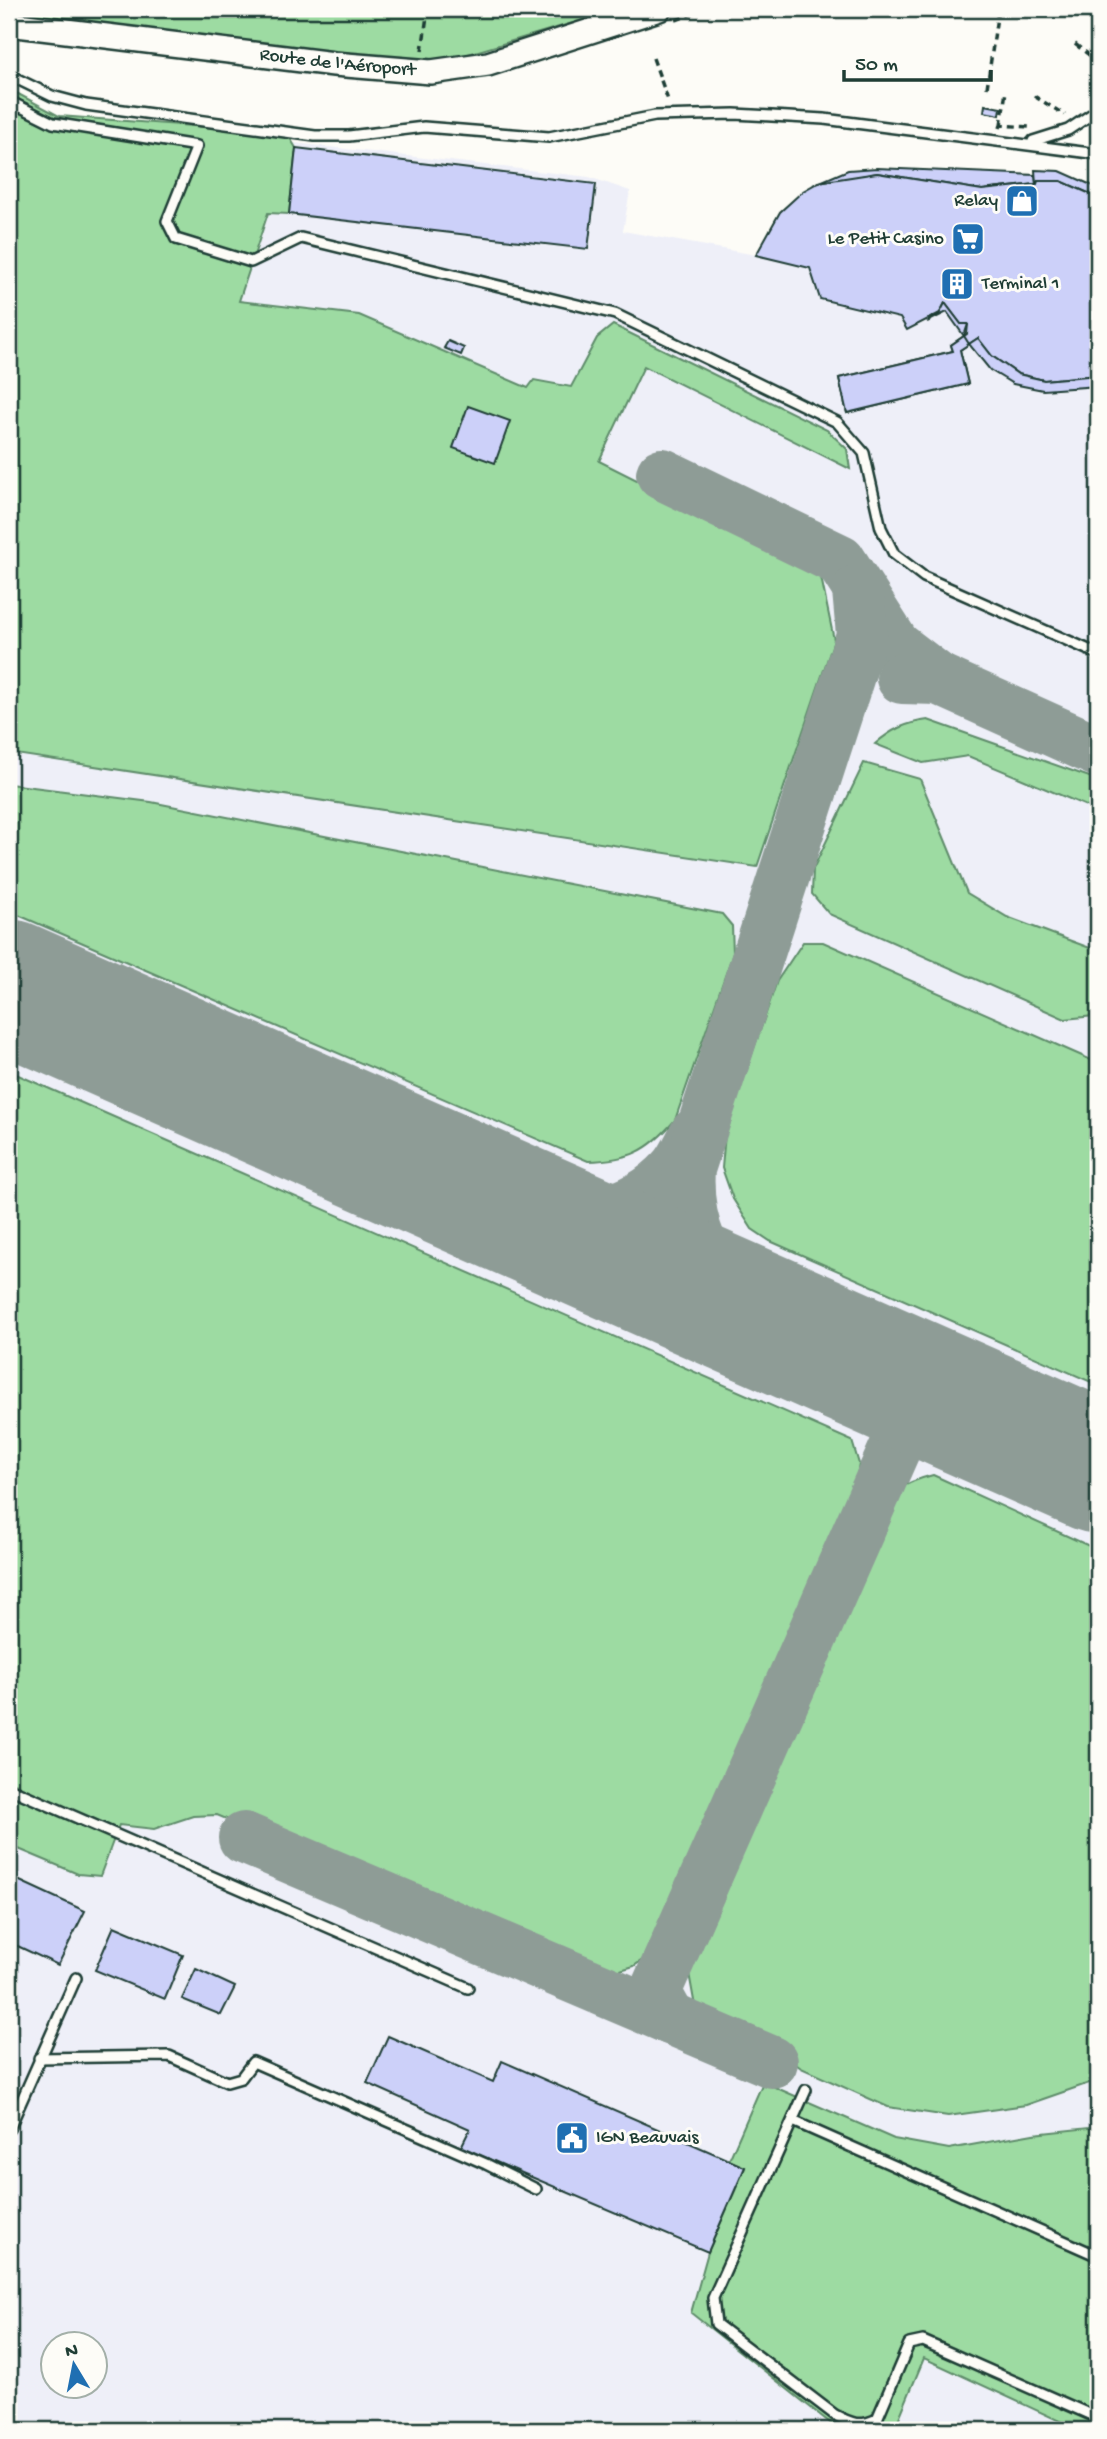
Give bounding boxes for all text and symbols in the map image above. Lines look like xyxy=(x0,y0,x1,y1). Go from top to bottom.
scale bar xyxy=(844,38,992,82)
street label: Route de l'Aéroport xyxy=(258,43,419,82)
text: 50 m xyxy=(855,54,898,79)
shop icon: Relay xyxy=(1003,182,1041,220)
place label: Relay xyxy=(954,190,999,213)
supermarket icon: Le Petit Casino xyxy=(949,220,987,258)
place label: Le Petit Casino xyxy=(827,228,944,251)
building icon: Terminal 1 xyxy=(938,265,976,303)
place label: Terminal 1 xyxy=(981,273,1059,296)
public building icon: IGN Beauvais xyxy=(553,2119,591,2157)
place label: IGN Beauvais xyxy=(596,2127,699,2150)
north arrow xyxy=(38,2330,108,2400)
text: N xyxy=(64,2339,80,2364)

